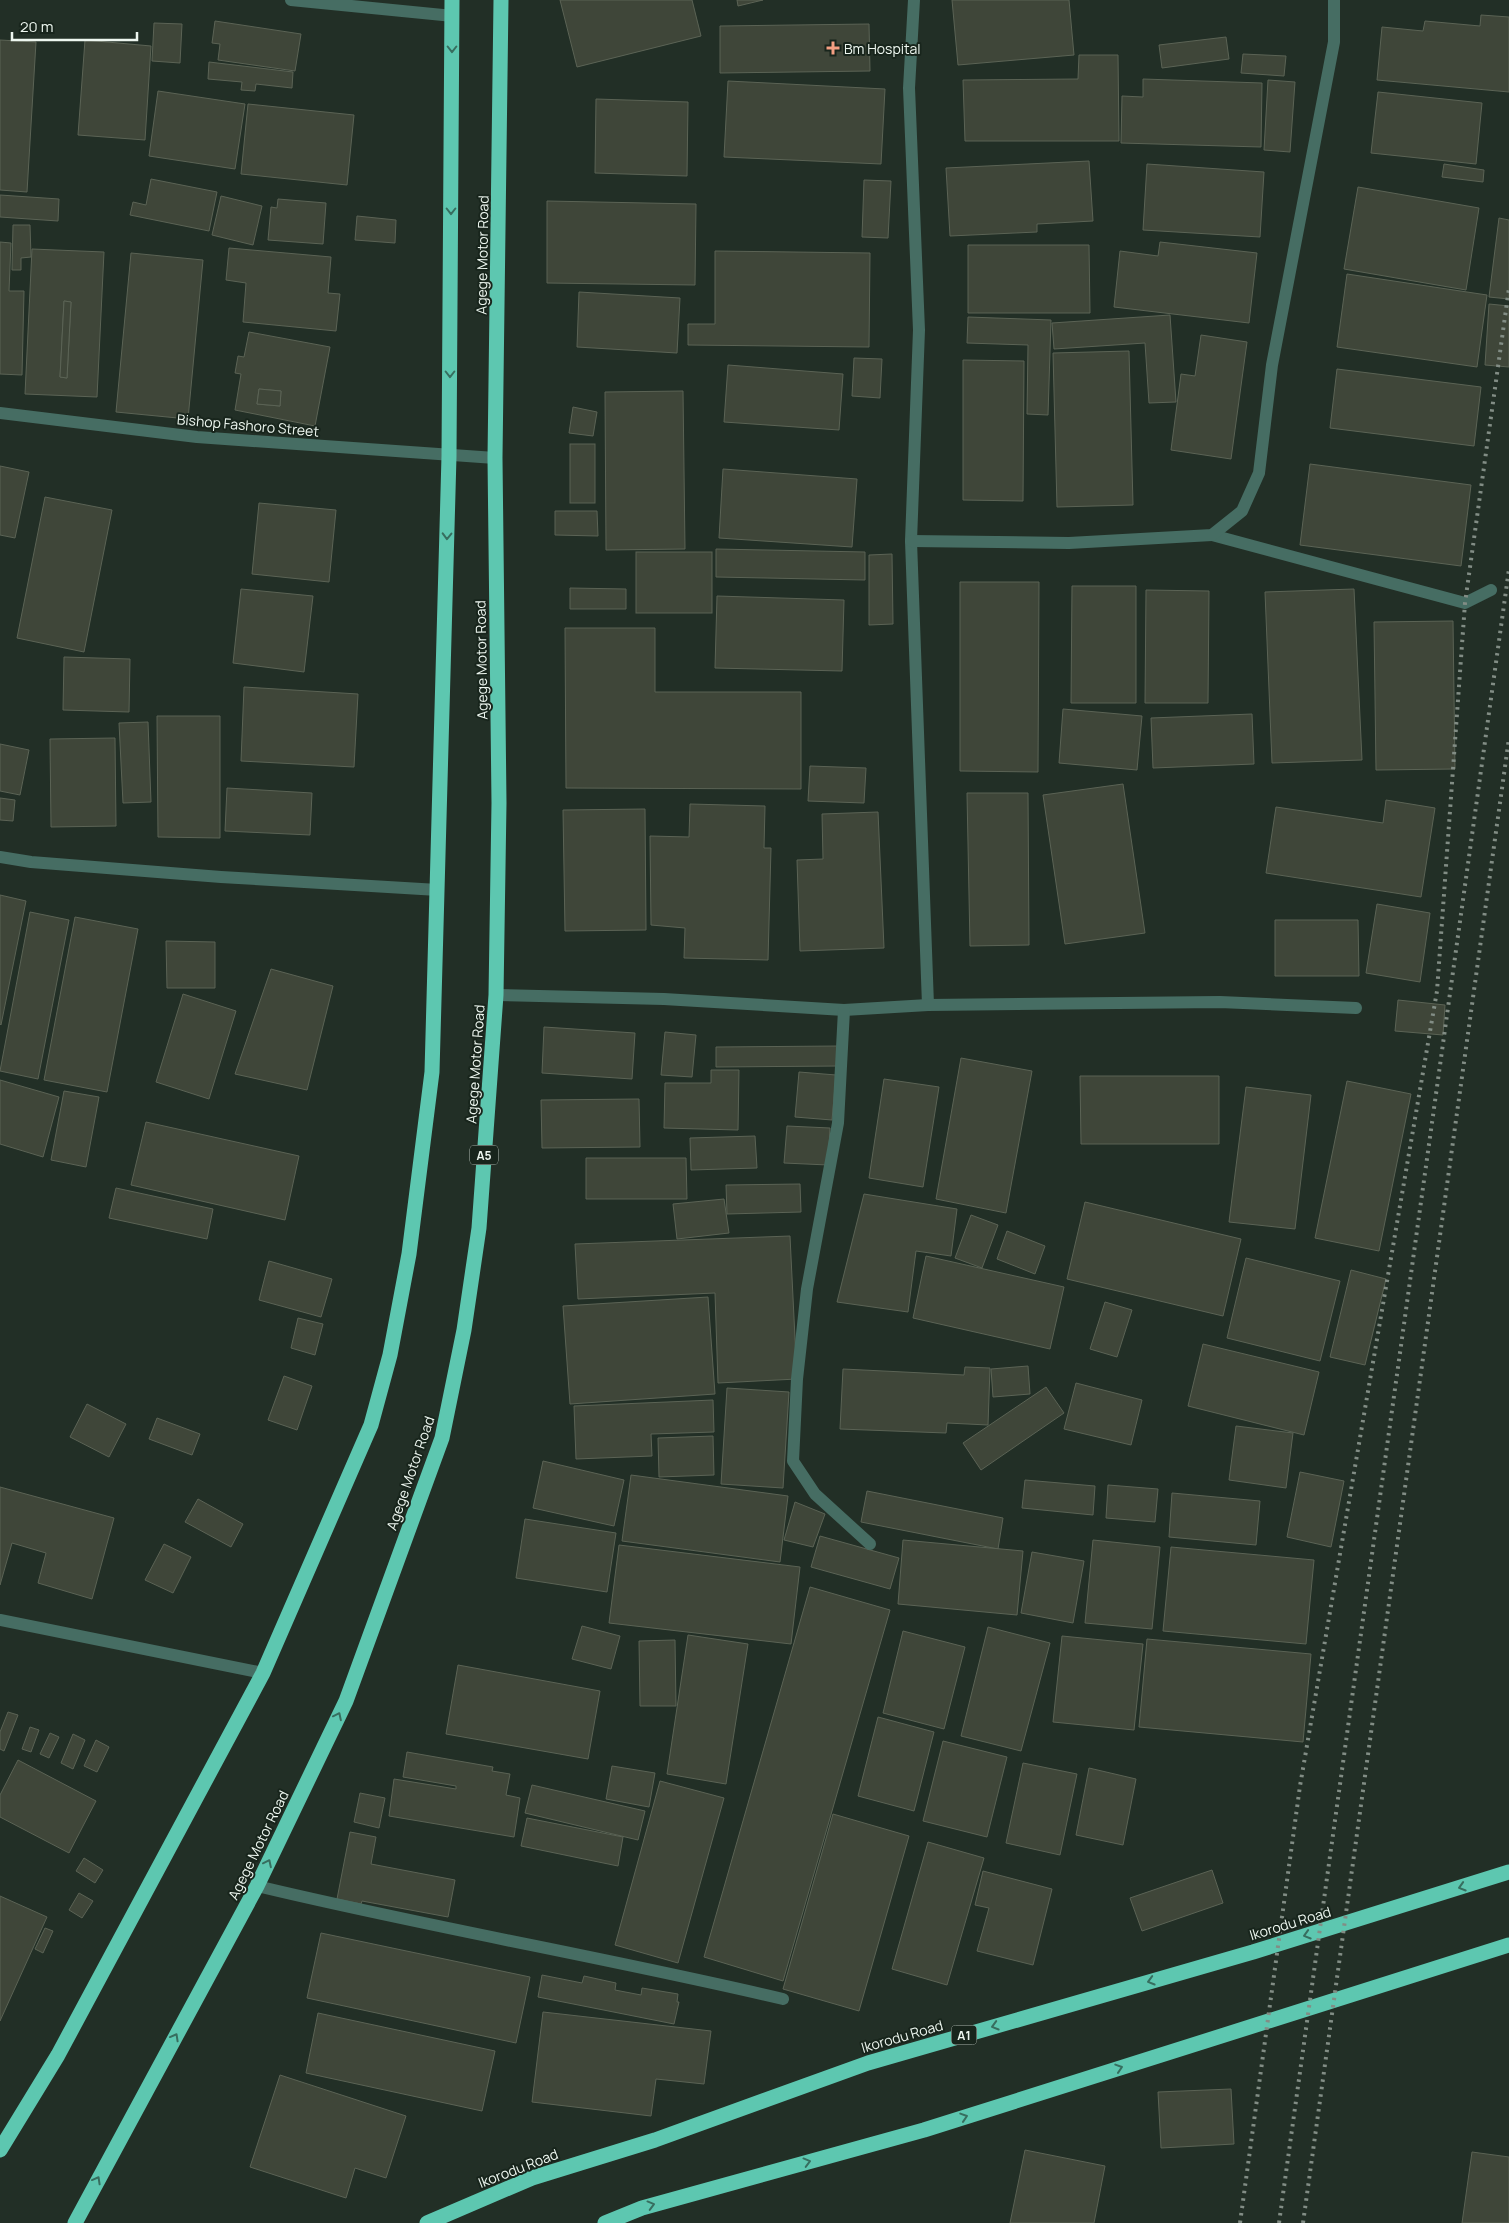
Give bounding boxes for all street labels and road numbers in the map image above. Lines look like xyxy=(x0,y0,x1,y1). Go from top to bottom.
street label: Agege Motor Road xyxy=(471,195,493,315)
street label: Bishop Fashoro Street xyxy=(176,409,320,441)
street label: Agege Motor Road xyxy=(470,600,492,720)
street label: Agege Motor Road xyxy=(461,1004,489,1124)
road number: A5 xyxy=(470,1146,498,1164)
street label: Agege Motor Road xyxy=(382,1414,438,1532)
street label: Agege Motor Road xyxy=(223,1787,293,1903)
street label: Ikorodu Road xyxy=(1247,1902,1333,1944)
street label: Ikorodu Road xyxy=(859,2015,945,2057)
road number: A1 xyxy=(952,2026,976,2044)
street label: Ikorodu Road xyxy=(475,2144,561,2192)

